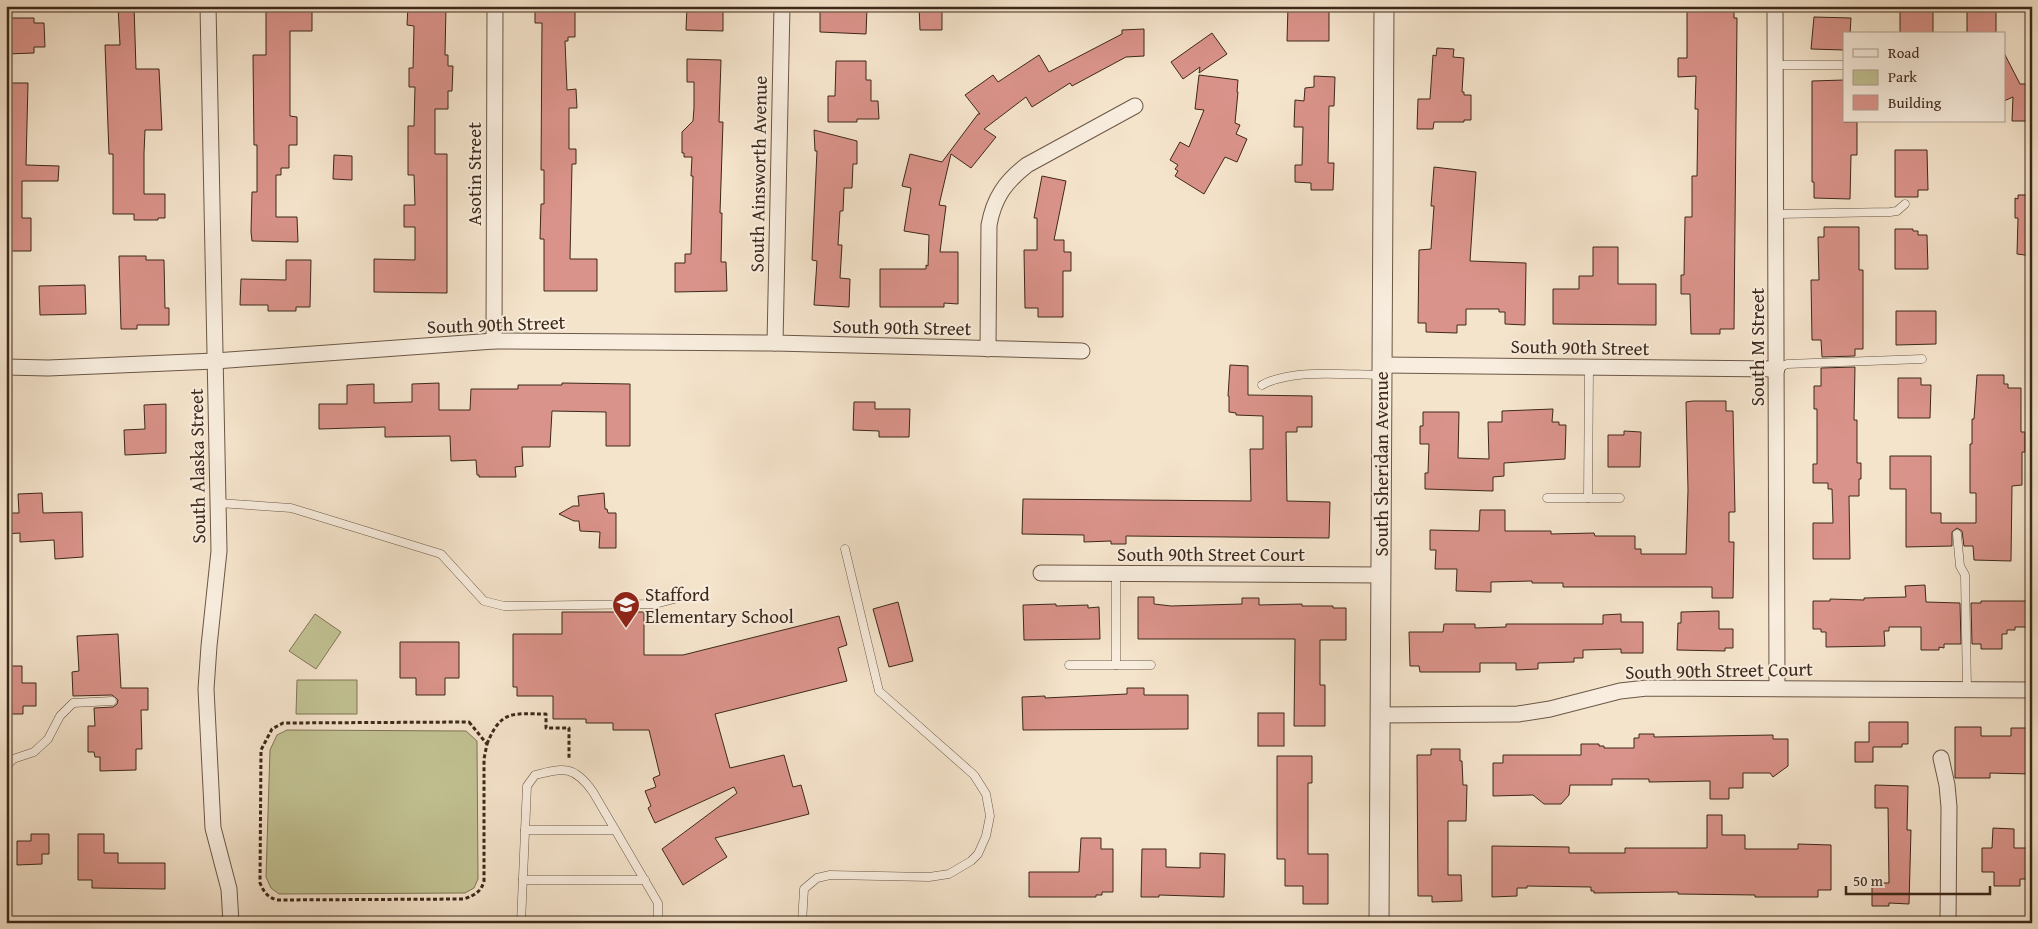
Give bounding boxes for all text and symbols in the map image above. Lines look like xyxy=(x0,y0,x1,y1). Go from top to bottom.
legend xyxy=(1843,32,2006,122)
text: Road xyxy=(1888,42,1919,63)
text: Park xyxy=(1888,66,1917,87)
street label: South Ainsworth Avenue xyxy=(742,75,774,273)
text: Building xyxy=(1888,92,1942,113)
street label: Asotin Street xyxy=(460,122,488,226)
street label: South M Street xyxy=(1743,287,1771,406)
street label: South 90th Street xyxy=(426,308,566,340)
street label: South 90th Street xyxy=(832,312,972,342)
street label: South 90th Street xyxy=(1510,332,1650,362)
street label: South Sheridan Avenue xyxy=(1367,371,1395,557)
street label: South Alaska Street xyxy=(182,388,212,544)
street label: South 90th Street Court xyxy=(1117,540,1305,568)
place label: Stafford Elementary School xyxy=(645,580,794,630)
school or university icon: Stafford Elementary School xyxy=(611,590,641,629)
street label: South 90th Street Court xyxy=(1625,654,1813,686)
scale bar xyxy=(1846,864,1989,896)
text: 50 m xyxy=(1853,870,1884,891)

